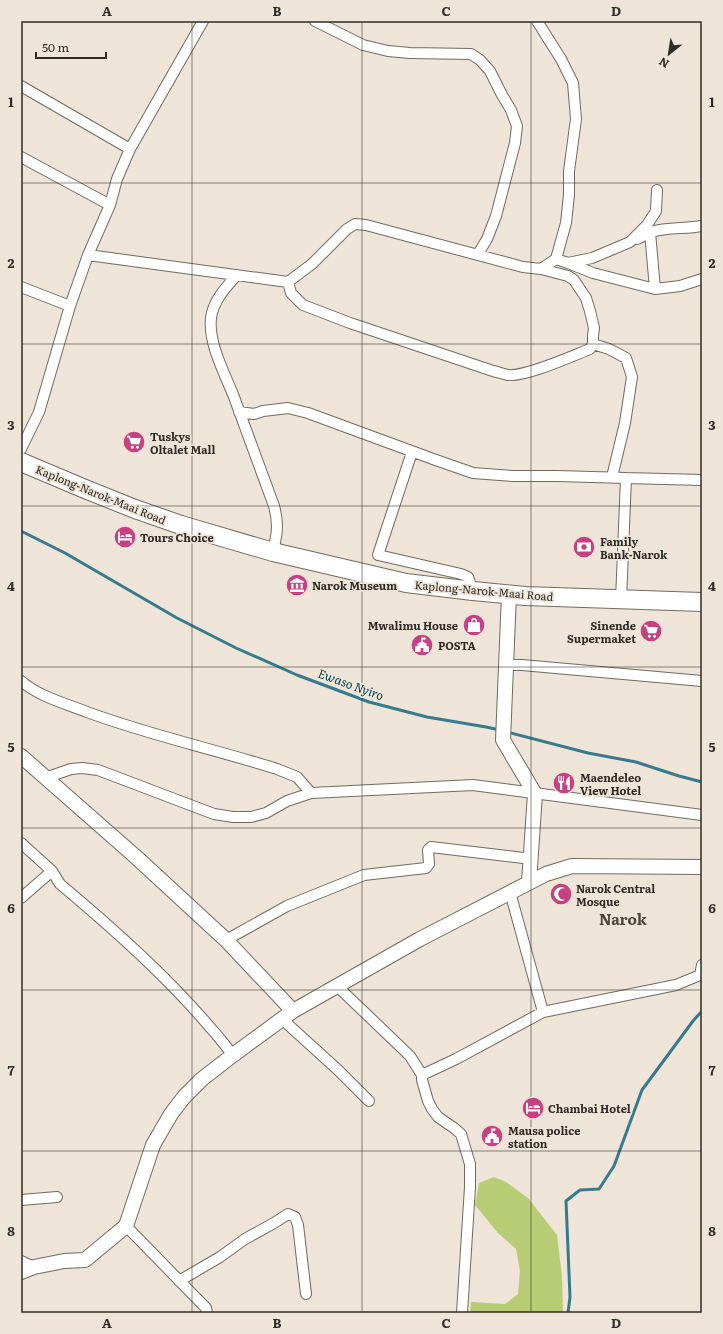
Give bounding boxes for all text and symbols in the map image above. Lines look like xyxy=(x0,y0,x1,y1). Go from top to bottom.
text: A xyxy=(102,1,112,20)
text: B xyxy=(273,1,282,20)
text: C xyxy=(441,1,451,20)
text: D xyxy=(611,1,621,20)
scale bar xyxy=(36,34,106,60)
north arrow xyxy=(649,34,689,74)
text: 50 m xyxy=(42,38,69,56)
text: N xyxy=(656,54,671,73)
text: 1 xyxy=(8,92,14,111)
text: 1 xyxy=(709,92,715,111)
text: 2 xyxy=(8,253,15,272)
text: 2 xyxy=(709,253,716,272)
text: 3 xyxy=(7,415,15,434)
text: 3 xyxy=(708,415,716,434)
place label: Tuskys Oltalet Mall xyxy=(150,428,216,457)
supermarket icon: Tuskys Oltalet Mall xyxy=(121,429,147,455)
street label: Kaplong-Narok-Maai Road xyxy=(33,461,169,528)
hotel icon: Tours Choice xyxy=(112,524,138,550)
place label: Tours Choice xyxy=(140,529,214,545)
place label: Family Bank-Narok xyxy=(600,533,668,562)
bank icon: Family Bank-Narok xyxy=(571,534,597,560)
museum icon: Narok Museum xyxy=(284,572,310,598)
text: 4 xyxy=(7,576,15,595)
street label: Kaplong-Narok-Maai Road xyxy=(414,576,554,604)
text: 4 xyxy=(708,576,716,595)
place label: Narok Museum xyxy=(312,577,397,593)
shop icon: Mwalimu House xyxy=(461,612,487,638)
place label: Mwalimu House xyxy=(368,617,458,633)
place label: Sinende Supermaket xyxy=(567,617,636,646)
supermarket icon: Sinende Supermaket xyxy=(638,618,664,644)
public building icon: POSTA xyxy=(409,632,435,658)
place label: POSTA xyxy=(438,637,476,653)
water label: Ewaso Nyiro xyxy=(316,664,386,704)
text: 5 xyxy=(7,737,15,756)
text: 5 xyxy=(708,737,716,756)
place label: Maendeleo View Hotel xyxy=(580,769,641,798)
restaurant icon: Maendeleo View Hotel xyxy=(551,770,577,796)
place label: Narok Central Mosque xyxy=(576,880,655,909)
mosque icon: Narok Central Mosque xyxy=(548,881,574,907)
text: 6 xyxy=(7,898,15,917)
text: 6 xyxy=(708,898,716,917)
district label: Narok xyxy=(599,907,648,930)
text: 7 xyxy=(7,1060,15,1079)
text: 7 xyxy=(708,1060,716,1079)
hotel icon: Chambai Hotel xyxy=(520,1095,546,1121)
place label: Chambai Hotel xyxy=(548,1100,631,1116)
place label: Mausa police station xyxy=(508,1122,581,1151)
public building icon: Mausa police station xyxy=(479,1123,505,1149)
text: 8 xyxy=(7,1221,15,1240)
text: 8 xyxy=(708,1221,716,1240)
text: A xyxy=(102,1313,112,1332)
text: B xyxy=(273,1313,282,1332)
text: C xyxy=(441,1313,451,1332)
text: D xyxy=(611,1313,621,1332)

